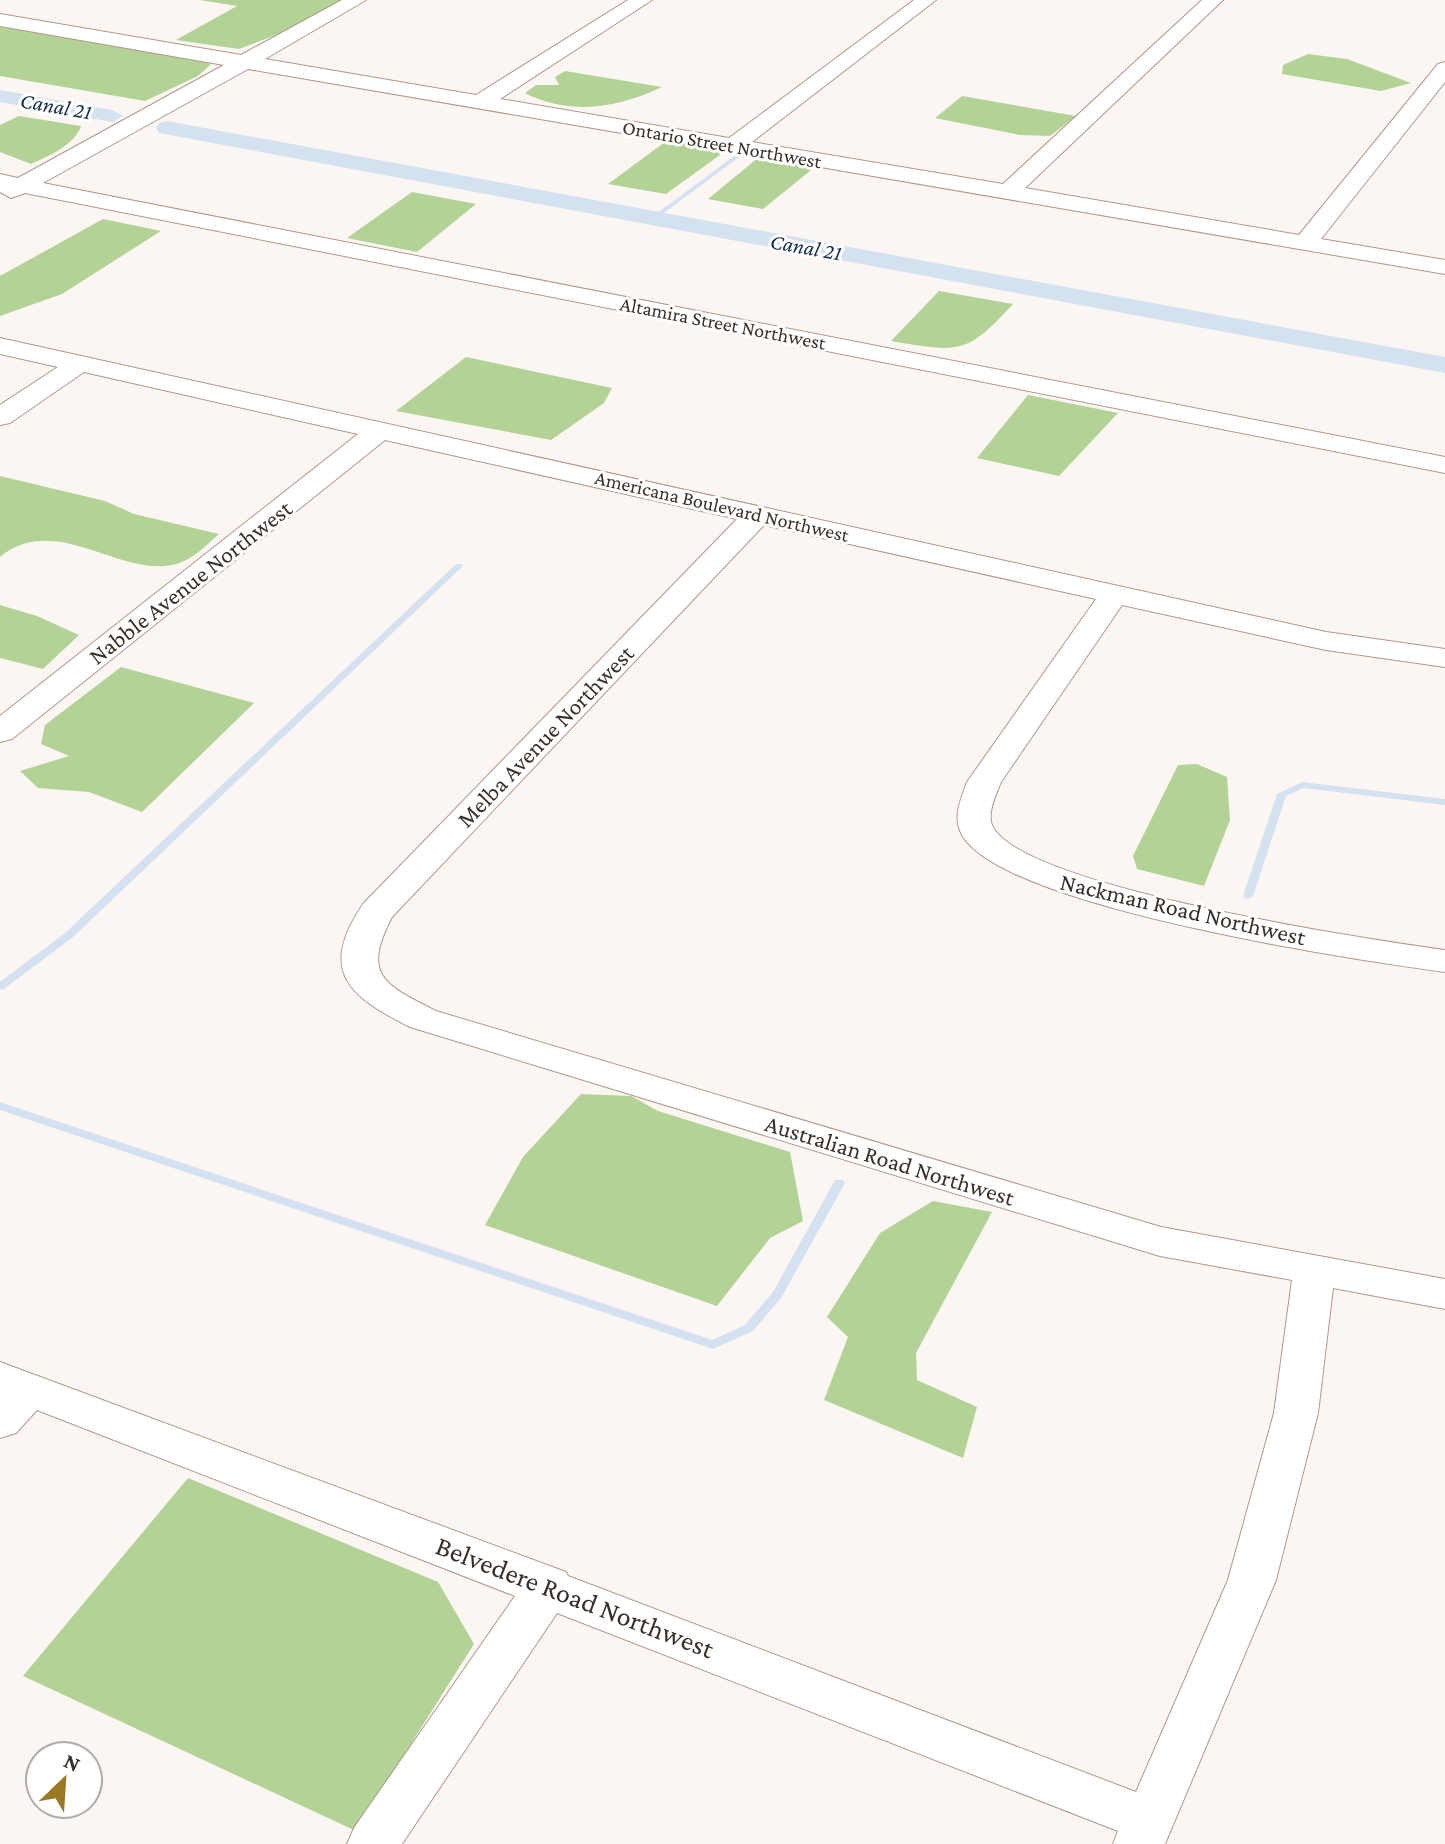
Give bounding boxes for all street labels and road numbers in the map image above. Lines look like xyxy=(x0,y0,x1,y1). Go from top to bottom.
street label: Ontario Street Northwest xyxy=(621,116,824,172)
street label: Altamira Street Northwest xyxy=(618,292,828,354)
street label: Americana Boulevard Northwest xyxy=(593,466,851,546)
street label: Nabble Avenue Northwest xyxy=(83,494,298,670)
street label: Melba Avenue Northwest xyxy=(451,639,640,832)
street label: Nackman Road Northwest xyxy=(1058,868,1309,951)
street label: Australian Road Northwest xyxy=(762,1109,1019,1211)
street label: Belvedere Road Northwest xyxy=(432,1530,719,1665)

